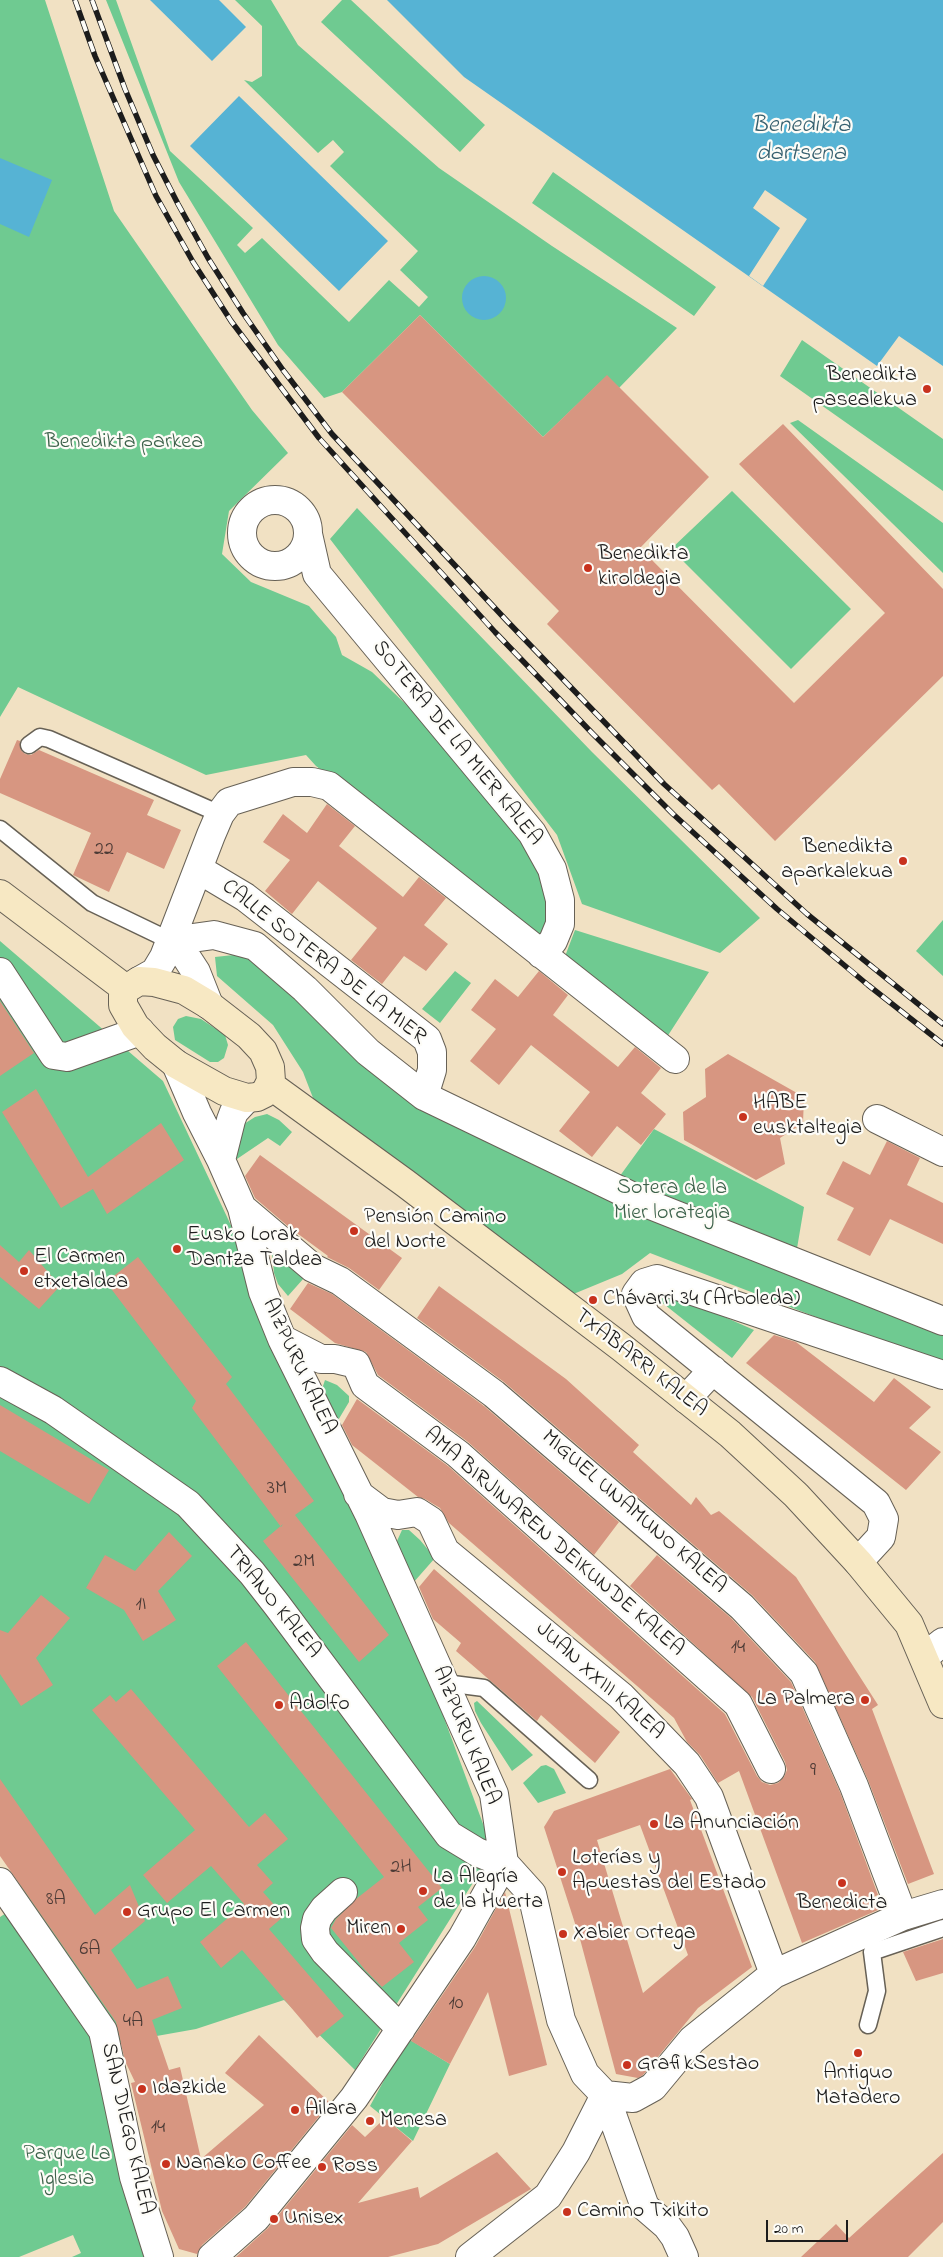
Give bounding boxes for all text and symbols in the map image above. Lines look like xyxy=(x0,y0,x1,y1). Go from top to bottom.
water label: Benedikta dartsena xyxy=(752,113,850,169)
place label: Benedikta pasealekua xyxy=(813,363,917,414)
marker: Benedikta pasealekua xyxy=(921,383,933,395)
park label: Benedikta parkea xyxy=(45,430,203,456)
place label: Benedikta kiroldegia xyxy=(598,542,689,594)
marker: Benedikta kiroldegia xyxy=(582,562,594,574)
street label: SOTERA DE LA MIER KALEA xyxy=(365,636,547,852)
place label: Benedikta aparkalekua xyxy=(781,835,893,886)
house number: 22 xyxy=(94,839,114,863)
marker: Benedikta aparkalekua xyxy=(897,855,909,867)
street label: CALLE SOTERA DE LA MIER xyxy=(215,875,431,1051)
place label: HABE eusktaltegia xyxy=(753,1091,862,1142)
marker: HABE eusktaltegia xyxy=(737,1111,749,1123)
park label: Sotera de la Mier lorategia xyxy=(614,1176,730,1228)
place label: Pensión Camino del Norte xyxy=(364,1205,506,1256)
place label: Eusko Lorak Dantza Taldea xyxy=(187,1223,322,1274)
marker: Pensión Camino del Norte xyxy=(348,1225,360,1237)
marker: Eusko Lorak Dantza Taldea xyxy=(171,1243,183,1255)
place label: El Carmen etxetaldea xyxy=(34,1245,128,1296)
marker: El Carmen etxetaldea xyxy=(18,1265,30,1277)
place label: Chávarri 34 (Arboleda) xyxy=(603,1287,800,1313)
marker: Chávarri 34 (Arboleda) xyxy=(587,1294,599,1306)
street label: AIZPURU KALEA xyxy=(255,1295,341,1439)
street label: TXABARRI KALEA xyxy=(568,1304,712,1424)
street label: AMA BIRJINAREN DEIKUNDE KALEA xyxy=(417,1423,689,1663)
street label: MIGUEL UNAMUNO KALEA xyxy=(535,1425,731,1601)
house number: 3M xyxy=(267,1478,287,1502)
street label: TRIANO KALEA xyxy=(218,1541,326,1665)
house number: 2M xyxy=(293,1551,315,1575)
house number: 1I xyxy=(135,1594,147,1618)
street label: JUAN XXIII KALEA xyxy=(529,1617,669,1747)
house number: 14 xyxy=(731,1637,745,1661)
street label: AIZPURU KALEA xyxy=(425,1663,505,1809)
place label: La Palmera xyxy=(757,1687,855,1713)
place label: Adolfo xyxy=(289,1692,350,1718)
marker: La Palmera xyxy=(859,1694,871,1706)
marker: Adolfo xyxy=(273,1699,285,1711)
house number: 9 xyxy=(810,1760,816,1784)
place label: La Anunciación xyxy=(664,1811,799,1837)
marker: La Anunciación xyxy=(648,1818,660,1830)
place label: Loterías y Apuestas del Estado xyxy=(572,1846,766,1898)
house number: 2H xyxy=(390,1857,412,1881)
place label: La Alegría de la Huerta xyxy=(433,1865,543,1916)
marker: Loterías y Apuestas del Estado xyxy=(556,1866,568,1878)
marker: Benedicta xyxy=(836,1877,848,1889)
marker: La Alegría de la Huerta xyxy=(417,1885,429,1897)
house number: 8A xyxy=(46,1889,66,1913)
place label: Benedicta xyxy=(797,1891,887,1917)
place label: Grupo El Carmen xyxy=(137,1899,290,1925)
marker: Grupo El Carmen xyxy=(121,1906,133,1918)
place label: Miren xyxy=(346,1916,391,1942)
place label: Xabier Ortega xyxy=(573,1921,696,1947)
marker: Miren xyxy=(395,1923,407,1935)
marker: Xabier Ortega xyxy=(557,1928,569,1940)
house number: 6A xyxy=(79,1939,101,1963)
house number: 10 xyxy=(449,1993,463,2017)
house number: 4A xyxy=(123,2011,143,2035)
street label: SAN DIEGO KALEA xyxy=(93,2041,159,2217)
marker: Antiguo Matadero xyxy=(852,2047,864,2059)
place label: GrafikSestao xyxy=(637,2052,759,2078)
marker: GrafikSestao xyxy=(621,2059,633,2071)
place label: Antiguo Matadero xyxy=(816,2061,900,2112)
place label: Idazkide xyxy=(152,2076,226,2102)
marker: Idazkide xyxy=(136,2083,148,2095)
place label: Ailara xyxy=(305,2097,357,2123)
marker: Ailara xyxy=(289,2104,301,2116)
place label: Menesa xyxy=(380,2108,447,2134)
marker: Menesa xyxy=(364,2115,376,2127)
house number: 14 xyxy=(151,2117,165,2141)
park label: Parque La Iglesia xyxy=(23,2142,111,2194)
place label: Nanako Coffee xyxy=(176,2151,311,2177)
place label: Ross xyxy=(332,2154,378,2180)
marker: Nanako Coffee xyxy=(160,2158,172,2170)
marker: Ross xyxy=(316,2161,328,2173)
place label: Camino Txikito xyxy=(577,2199,709,2225)
place label: Unisex xyxy=(284,2206,344,2232)
marker: Camino Txikito xyxy=(561,2206,573,2218)
scale bar xyxy=(768,2210,850,2242)
marker: Unisex xyxy=(268,2213,280,2225)
text: 20 m xyxy=(774,2218,803,2240)

